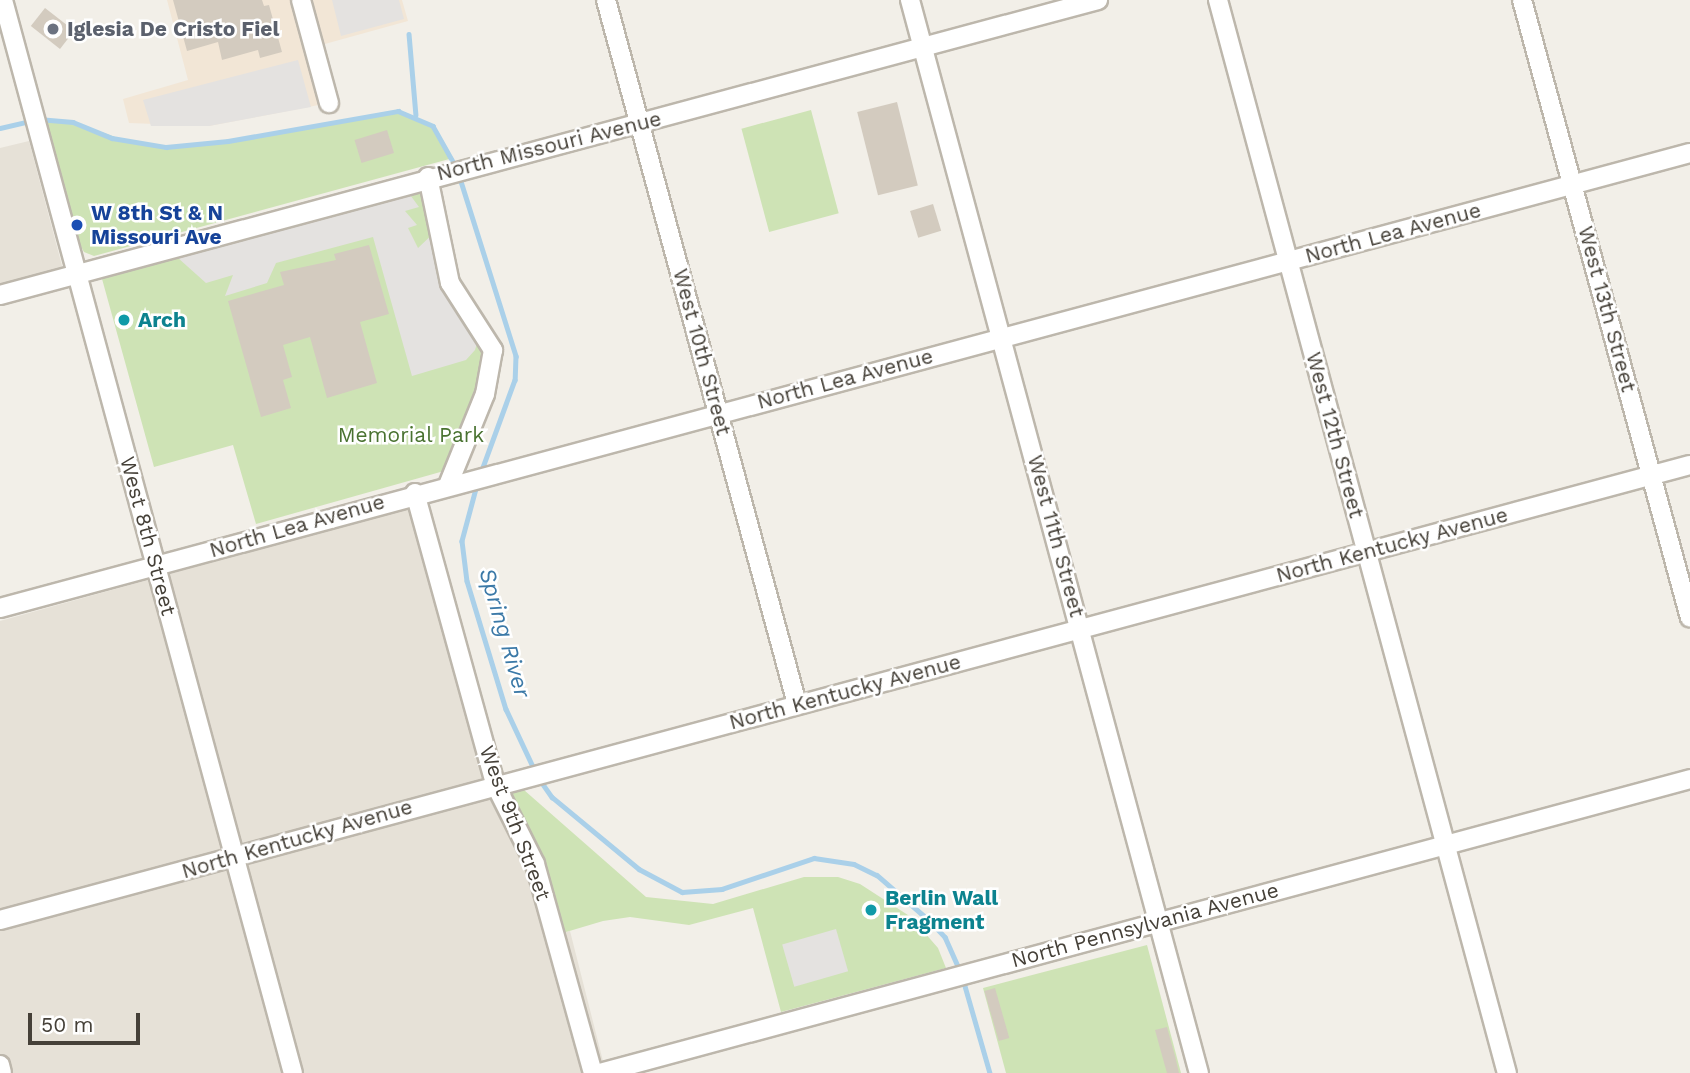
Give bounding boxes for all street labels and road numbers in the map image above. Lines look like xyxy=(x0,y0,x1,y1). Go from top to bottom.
street label: North Missouri Avenue xyxy=(434,106,664,186)
street label: North Lea Avenue xyxy=(1302,197,1484,269)
street label: West 13th Street xyxy=(1573,223,1641,395)
street label: West 10th Street xyxy=(668,266,736,438)
street label: North Lea Avenue xyxy=(754,343,936,415)
street label: West 12th Street xyxy=(1301,349,1369,521)
street label: West 11th Street xyxy=(1022,452,1090,620)
street label: West 8th Street xyxy=(115,454,181,618)
street label: North Lea Avenue xyxy=(206,489,388,563)
street label: North Kentucky Avenue xyxy=(1273,502,1511,588)
street label: North Kentucky Avenue xyxy=(726,649,964,735)
street label: West 9th Street xyxy=(474,742,556,904)
street label: North Kentucky Avenue xyxy=(178,794,416,884)
street label: North Pennsylvania Avenue xyxy=(1008,877,1282,973)

